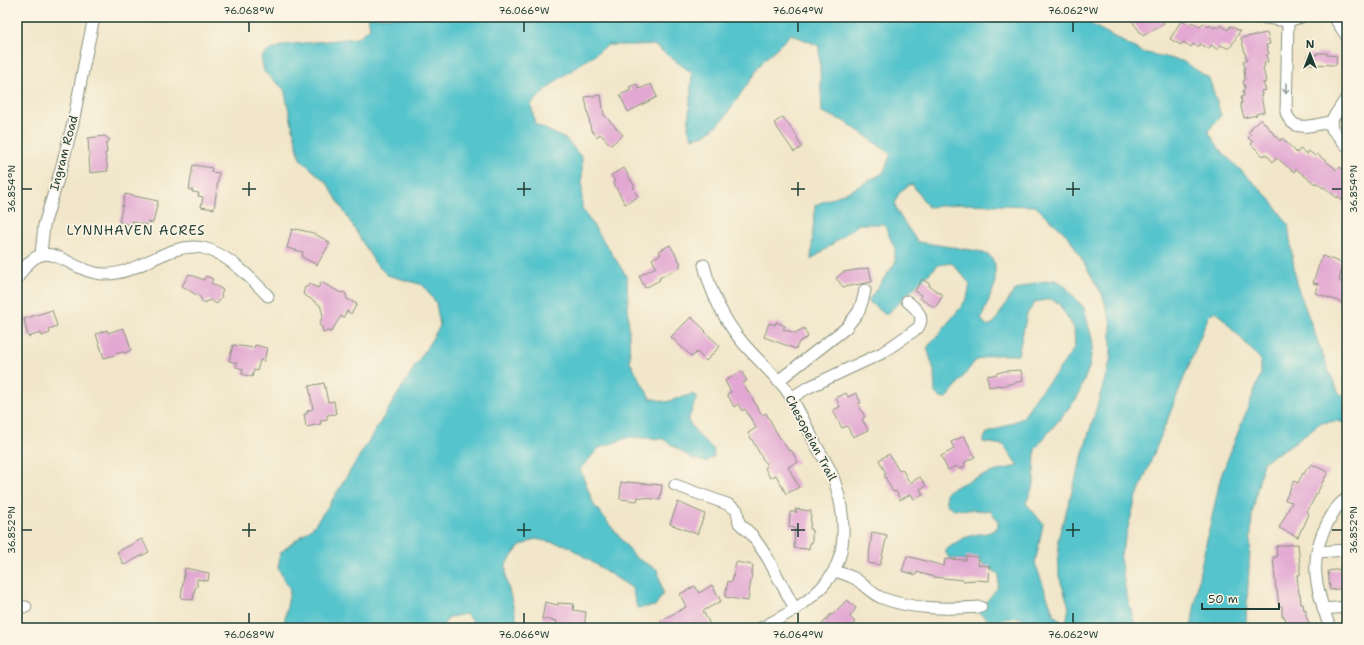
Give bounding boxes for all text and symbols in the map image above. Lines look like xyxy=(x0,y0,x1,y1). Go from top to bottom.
text: 76.068°W xyxy=(224,4,275,17)
text: 76.066°W xyxy=(498,4,550,17)
text: 76.064°W xyxy=(773,4,824,17)
text: 76.062°W xyxy=(1048,4,1099,17)
north arrow xyxy=(1290,34,1330,74)
text: N xyxy=(1306,37,1315,52)
one-way arrow xyxy=(1282,81,1290,94)
street label: Ingram Road xyxy=(46,113,82,193)
text: 36.854°N xyxy=(5,165,18,213)
text: 36.854°N xyxy=(1347,165,1360,213)
district label: LYNNHAVEN ACRES xyxy=(66,222,206,239)
street label: Chesopeian Trail xyxy=(782,392,841,484)
text: 36.852°N xyxy=(5,506,18,554)
text: 36.852°N xyxy=(1347,506,1360,554)
scale bar xyxy=(1202,585,1279,611)
text: 50 m xyxy=(1208,591,1238,607)
text: 76.068°W xyxy=(224,628,275,641)
text: 76.066°W xyxy=(498,628,550,641)
text: 76.064°W xyxy=(773,628,824,641)
text: 76.062°W xyxy=(1048,628,1099,641)

